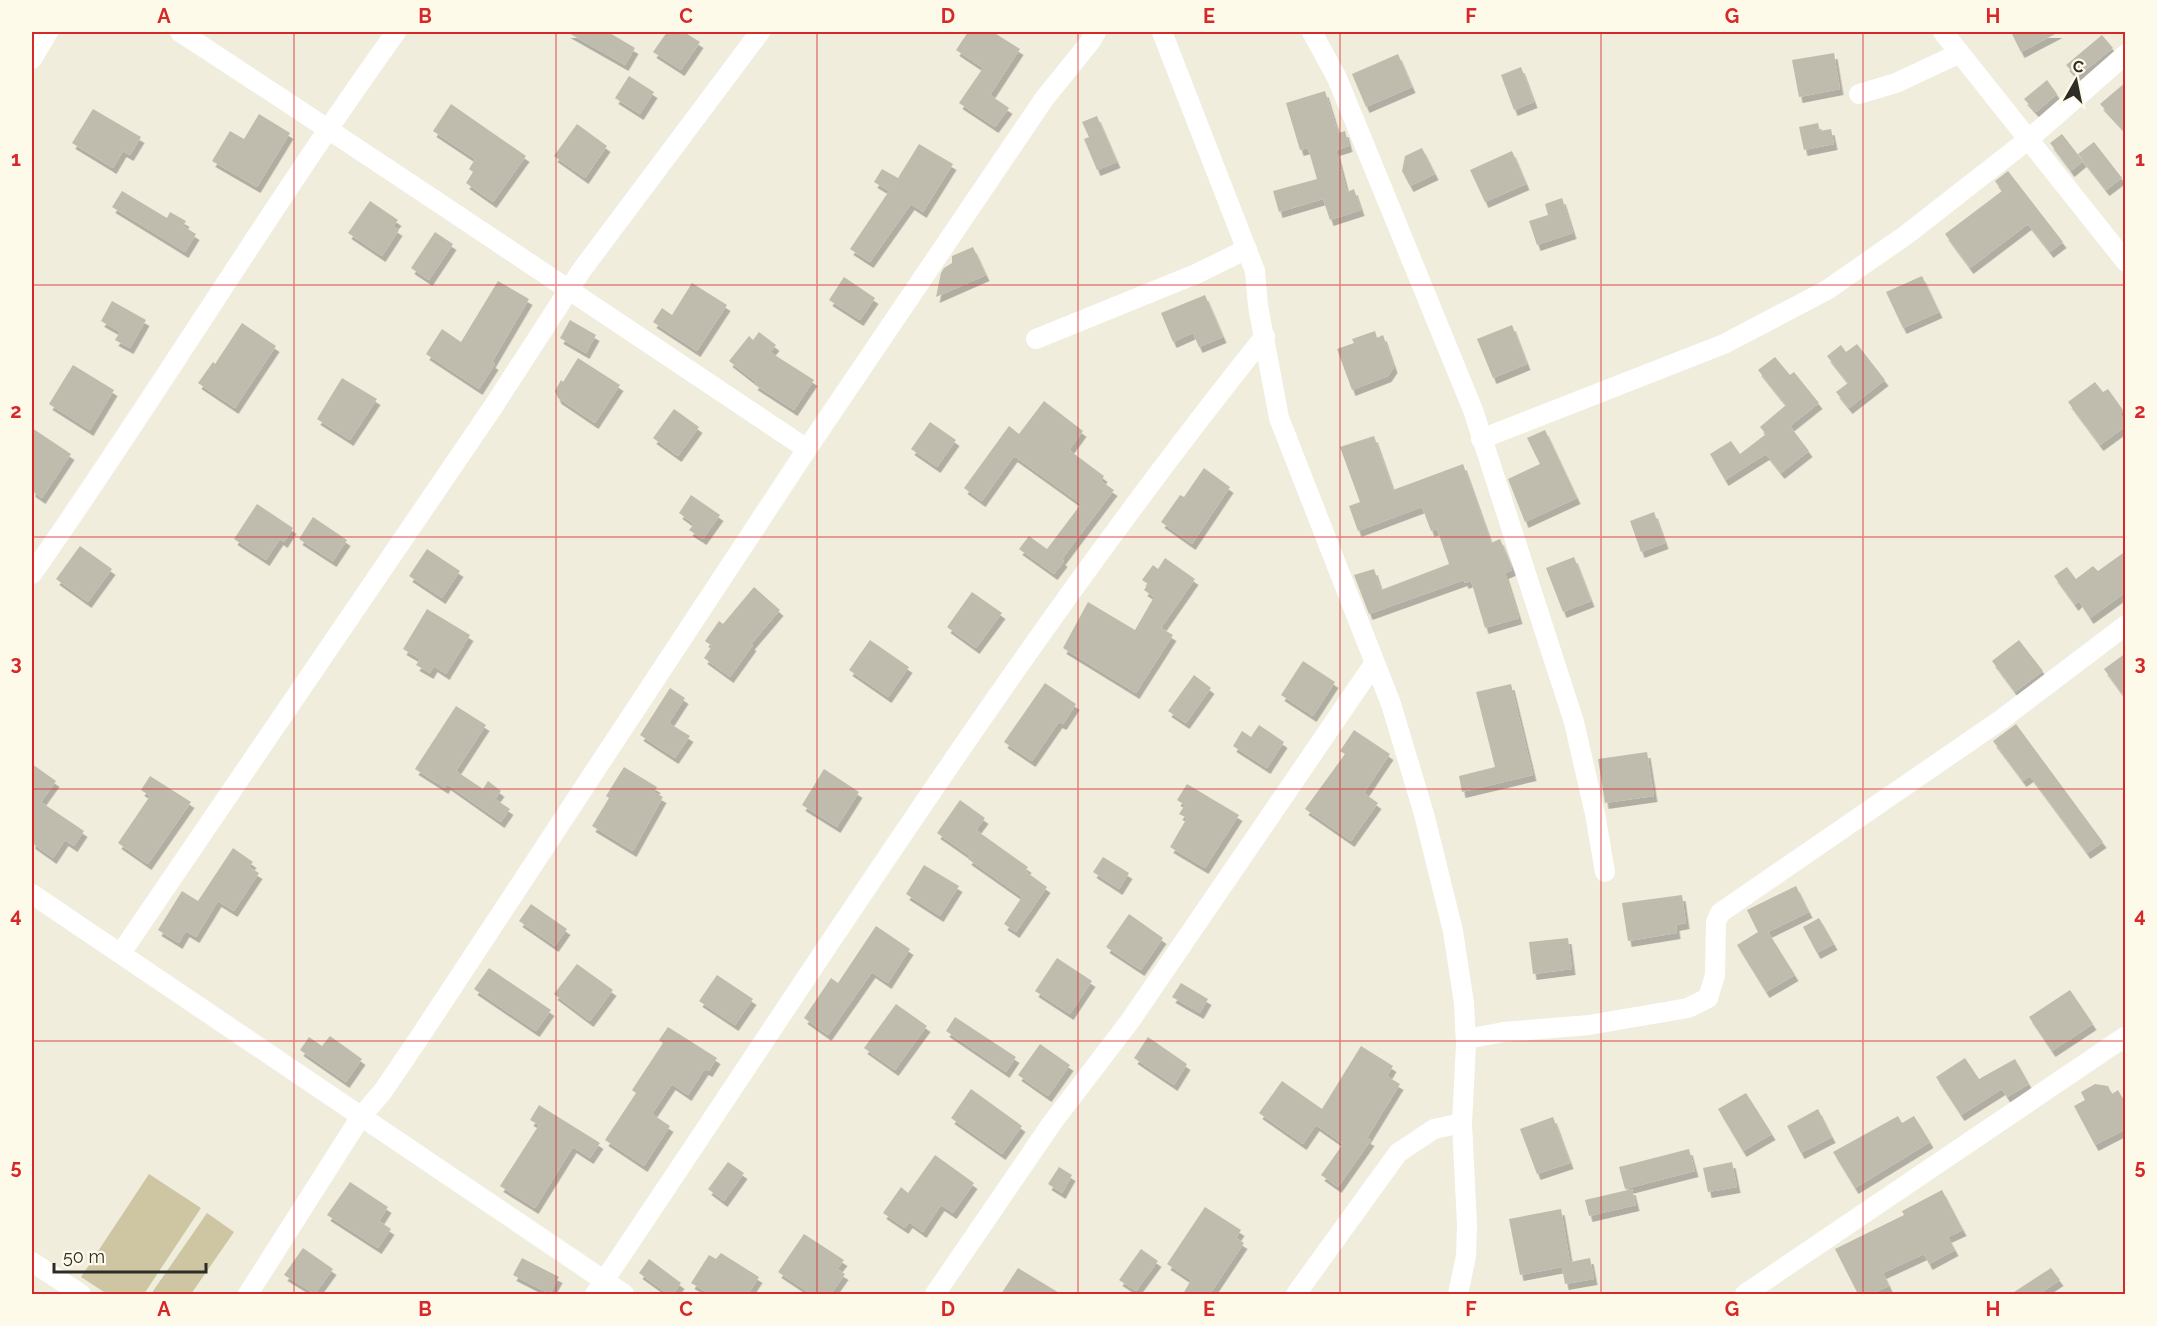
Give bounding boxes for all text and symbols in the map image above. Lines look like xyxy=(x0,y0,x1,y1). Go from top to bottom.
text: A xyxy=(157,4,171,28)
text: B xyxy=(418,4,432,28)
text: C xyxy=(679,4,693,28)
text: D xyxy=(941,4,955,28)
text: E xyxy=(1203,4,1215,28)
text: F xyxy=(1465,4,1477,28)
text: G xyxy=(1725,4,1739,28)
text: H xyxy=(1986,4,2000,28)
north arrow xyxy=(2046,51,2106,111)
text: С xyxy=(2071,56,2085,77)
text: 1 xyxy=(11,147,21,171)
text: 1 xyxy=(2135,147,2145,171)
text: 2 xyxy=(10,399,22,423)
text: 2 xyxy=(2134,399,2146,423)
text: 3 xyxy=(10,651,22,675)
text: 3 xyxy=(2134,651,2146,675)
text: 4 xyxy=(10,903,22,927)
text: 4 xyxy=(2134,903,2146,927)
text: 5 xyxy=(10,1155,22,1179)
text: 5 xyxy=(2134,1155,2146,1179)
scale bar xyxy=(54,1236,206,1274)
text: 50 m xyxy=(63,1246,105,1267)
text: A xyxy=(157,1297,171,1321)
text: B xyxy=(418,1297,432,1321)
text: C xyxy=(679,1297,693,1321)
text: D xyxy=(941,1297,955,1321)
text: E xyxy=(1203,1297,1215,1321)
text: F xyxy=(1465,1297,1477,1321)
text: G xyxy=(1725,1297,1739,1321)
text: H xyxy=(1986,1297,2000,1321)

